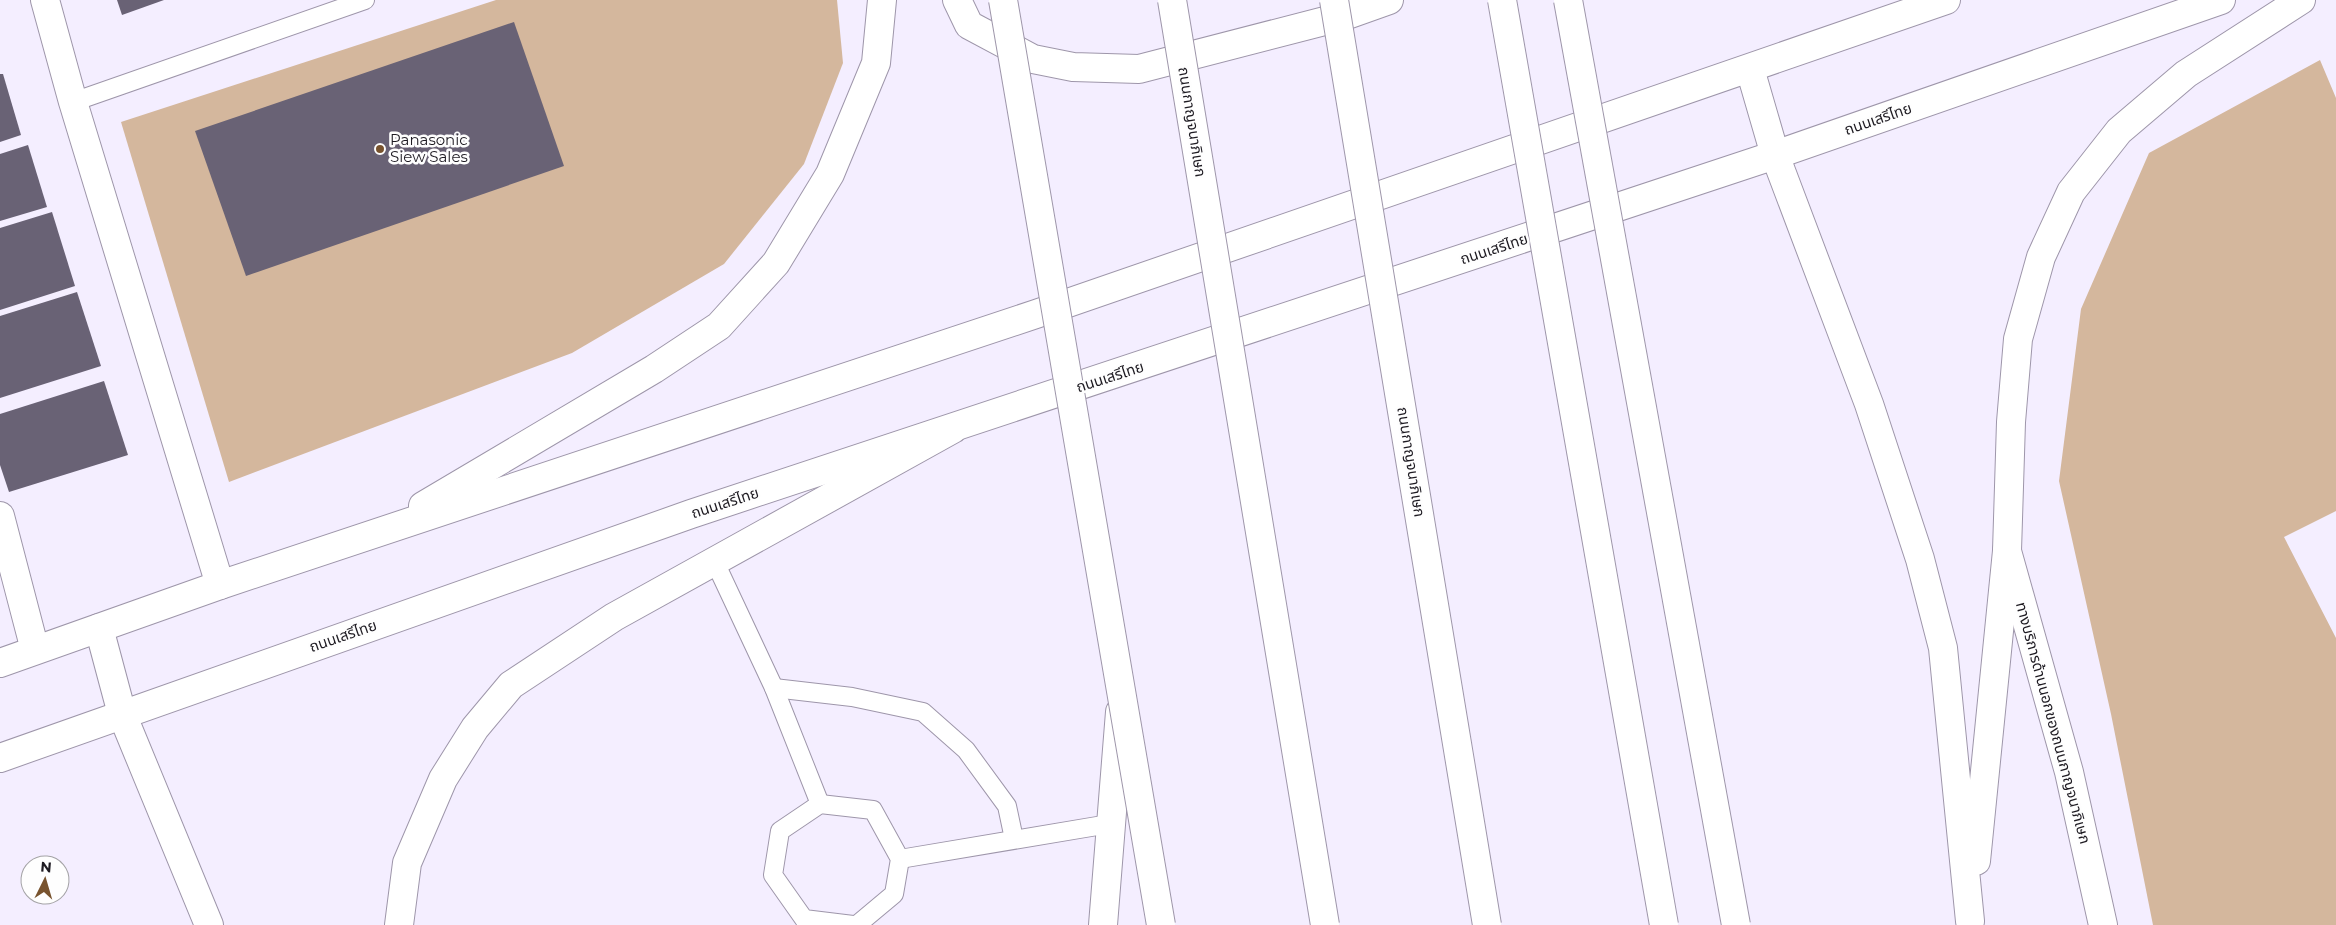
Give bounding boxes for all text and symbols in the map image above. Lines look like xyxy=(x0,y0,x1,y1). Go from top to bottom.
street label: ถนนกาญจนาภิเษก xyxy=(1174,65,1211,178)
street label: ถนนเสรีไทย xyxy=(1842,98,1914,139)
place label: Panasonic Siew Sales xyxy=(390,130,468,166)
marker: Panasonic Siew Sales xyxy=(374,143,386,155)
street label: ถนนเสรีไทย xyxy=(1458,229,1530,268)
street label: ถนนเสรีไทย xyxy=(1074,357,1146,396)
street label: ถนนกาญจนาภิเษก xyxy=(1393,405,1430,518)
street label: ถนนเสรีไทย xyxy=(689,483,761,522)
street label: ทางบริการด้านนอกของถนนกาญจนาภิเษก xyxy=(2012,600,2095,846)
street label: ถนนเสรีไทย xyxy=(307,615,379,656)
north arrow xyxy=(20,855,70,905)
text: N xyxy=(40,858,53,877)

